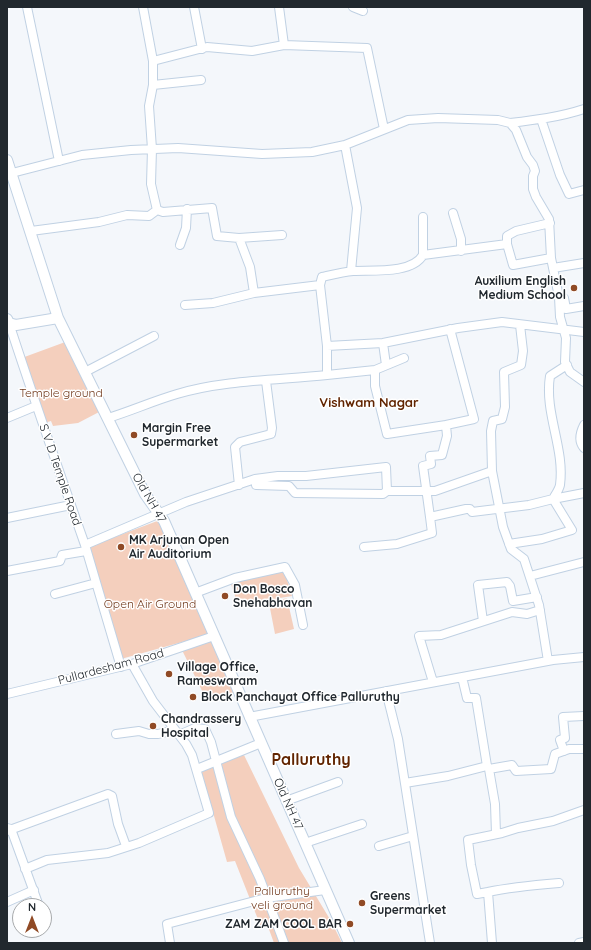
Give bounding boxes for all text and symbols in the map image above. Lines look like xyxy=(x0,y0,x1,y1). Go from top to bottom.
place label: Auxilium English Medium School xyxy=(475,274,566,302)
marker: Auxilium English Medium School xyxy=(569,283,579,293)
park label: Temple ground xyxy=(19,386,103,400)
district label: Vishwam Nagar xyxy=(319,395,419,411)
place label: Margin Free Supermarket xyxy=(142,421,218,449)
street label: S V D Temple Road xyxy=(36,422,84,528)
marker: Margin Free Supermarket xyxy=(129,430,139,440)
street label: Old NH 47 xyxy=(129,471,169,525)
place label: MK Arjunan Open Air Auditorium xyxy=(129,533,229,561)
marker: MK Arjunan Open Air Auditorium xyxy=(116,542,126,552)
place label: Don Bosco Snehabhavan xyxy=(233,582,312,610)
marker: Don Bosco Snehabhavan xyxy=(220,591,230,601)
park label: Open Air Ground xyxy=(104,597,196,611)
street label: Pullardesham Road xyxy=(57,646,165,688)
place label: Village Office, Rameswaram xyxy=(177,660,259,688)
marker: Village Office, Rameswaram xyxy=(164,669,174,679)
place label: Block Panchayat Office Palluruthy xyxy=(201,690,400,704)
marker: Block Panchayat Office Palluruthy xyxy=(188,692,198,702)
place label: Chandrassery Hospital xyxy=(161,712,241,740)
marker: Chandrassery Hospital xyxy=(148,721,158,731)
district label: Palluruthy xyxy=(271,750,351,770)
street label: Old NH 47 xyxy=(270,776,306,832)
park label: Palluruthy veli ground xyxy=(251,884,313,912)
place label: Greens Supermarket xyxy=(370,889,446,917)
north arrow xyxy=(12,898,52,938)
marker: Greens Supermarket xyxy=(357,898,367,908)
text: N xyxy=(28,900,36,914)
place label: ZAM ZAM COOL BAR xyxy=(225,917,342,931)
marker: ZAM ZAM COOL BAR xyxy=(345,919,355,929)

